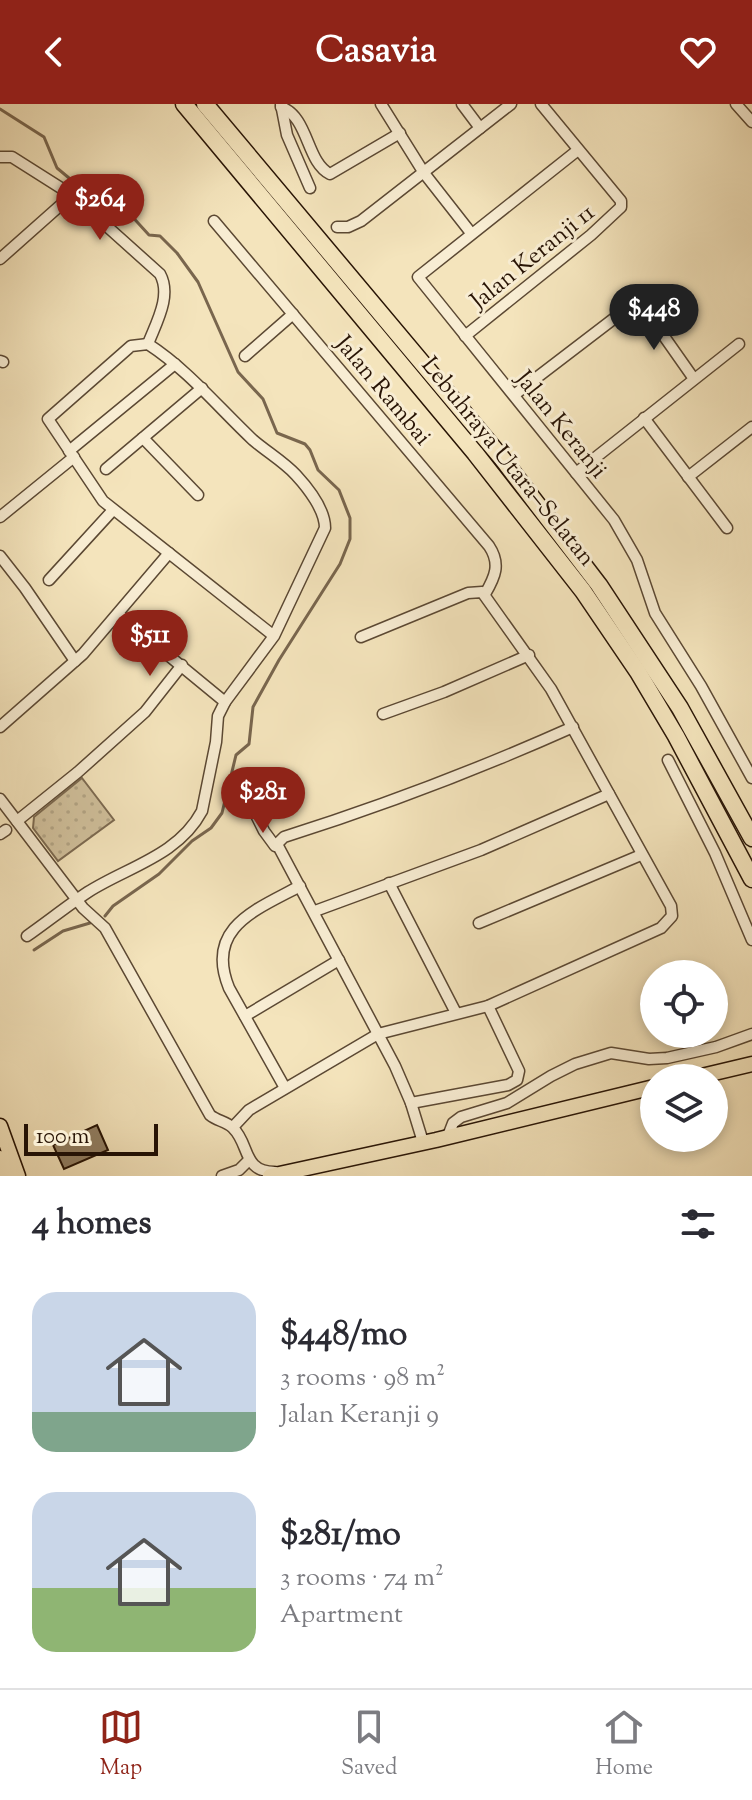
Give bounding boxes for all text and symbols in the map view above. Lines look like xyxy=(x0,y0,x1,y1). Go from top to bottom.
text: Casavia xyxy=(316,26,437,78)
icon: back xyxy=(32,30,76,74)
icon: heart xyxy=(676,30,720,74)
pin: $264 xyxy=(53,174,147,242)
text: $264 xyxy=(74,181,126,218)
street label: Jalan Keranji 11 xyxy=(462,197,603,320)
pin: $448 xyxy=(607,284,701,352)
text: $448 xyxy=(627,291,681,328)
street label: Jalan Rambai xyxy=(325,328,439,454)
street label: Lebuhraya Utara–Selatan xyxy=(412,350,603,574)
street label: Jalan Keranji xyxy=(505,363,615,487)
pin: $511 xyxy=(103,610,197,678)
text: $511 xyxy=(130,617,170,654)
pin: $281 xyxy=(216,767,310,835)
text: $281 xyxy=(239,774,287,811)
map controls xyxy=(640,960,728,1152)
button: locate xyxy=(640,960,728,1048)
button: layers xyxy=(640,1064,728,1152)
scale bar xyxy=(24,1120,158,1156)
text: 100 m xyxy=(36,1122,89,1154)
text: 4 homes xyxy=(32,1200,152,1249)
icon: filters xyxy=(676,1202,720,1246)
text: $448/mo xyxy=(280,1311,407,1360)
icon: home xyxy=(96,1324,192,1420)
text: 3 rooms · 98 m² xyxy=(280,1360,445,1397)
text: Jalan Keranji 9 xyxy=(280,1397,439,1434)
text: $281/mo xyxy=(280,1511,401,1560)
icon: home xyxy=(96,1524,192,1620)
text: 3 rooms · 74 m² xyxy=(280,1560,444,1597)
text: Apartment xyxy=(280,1597,403,1634)
tab: Map xyxy=(99,1705,143,1785)
tab: Saved xyxy=(341,1705,397,1785)
tab: Home xyxy=(595,1705,653,1785)

